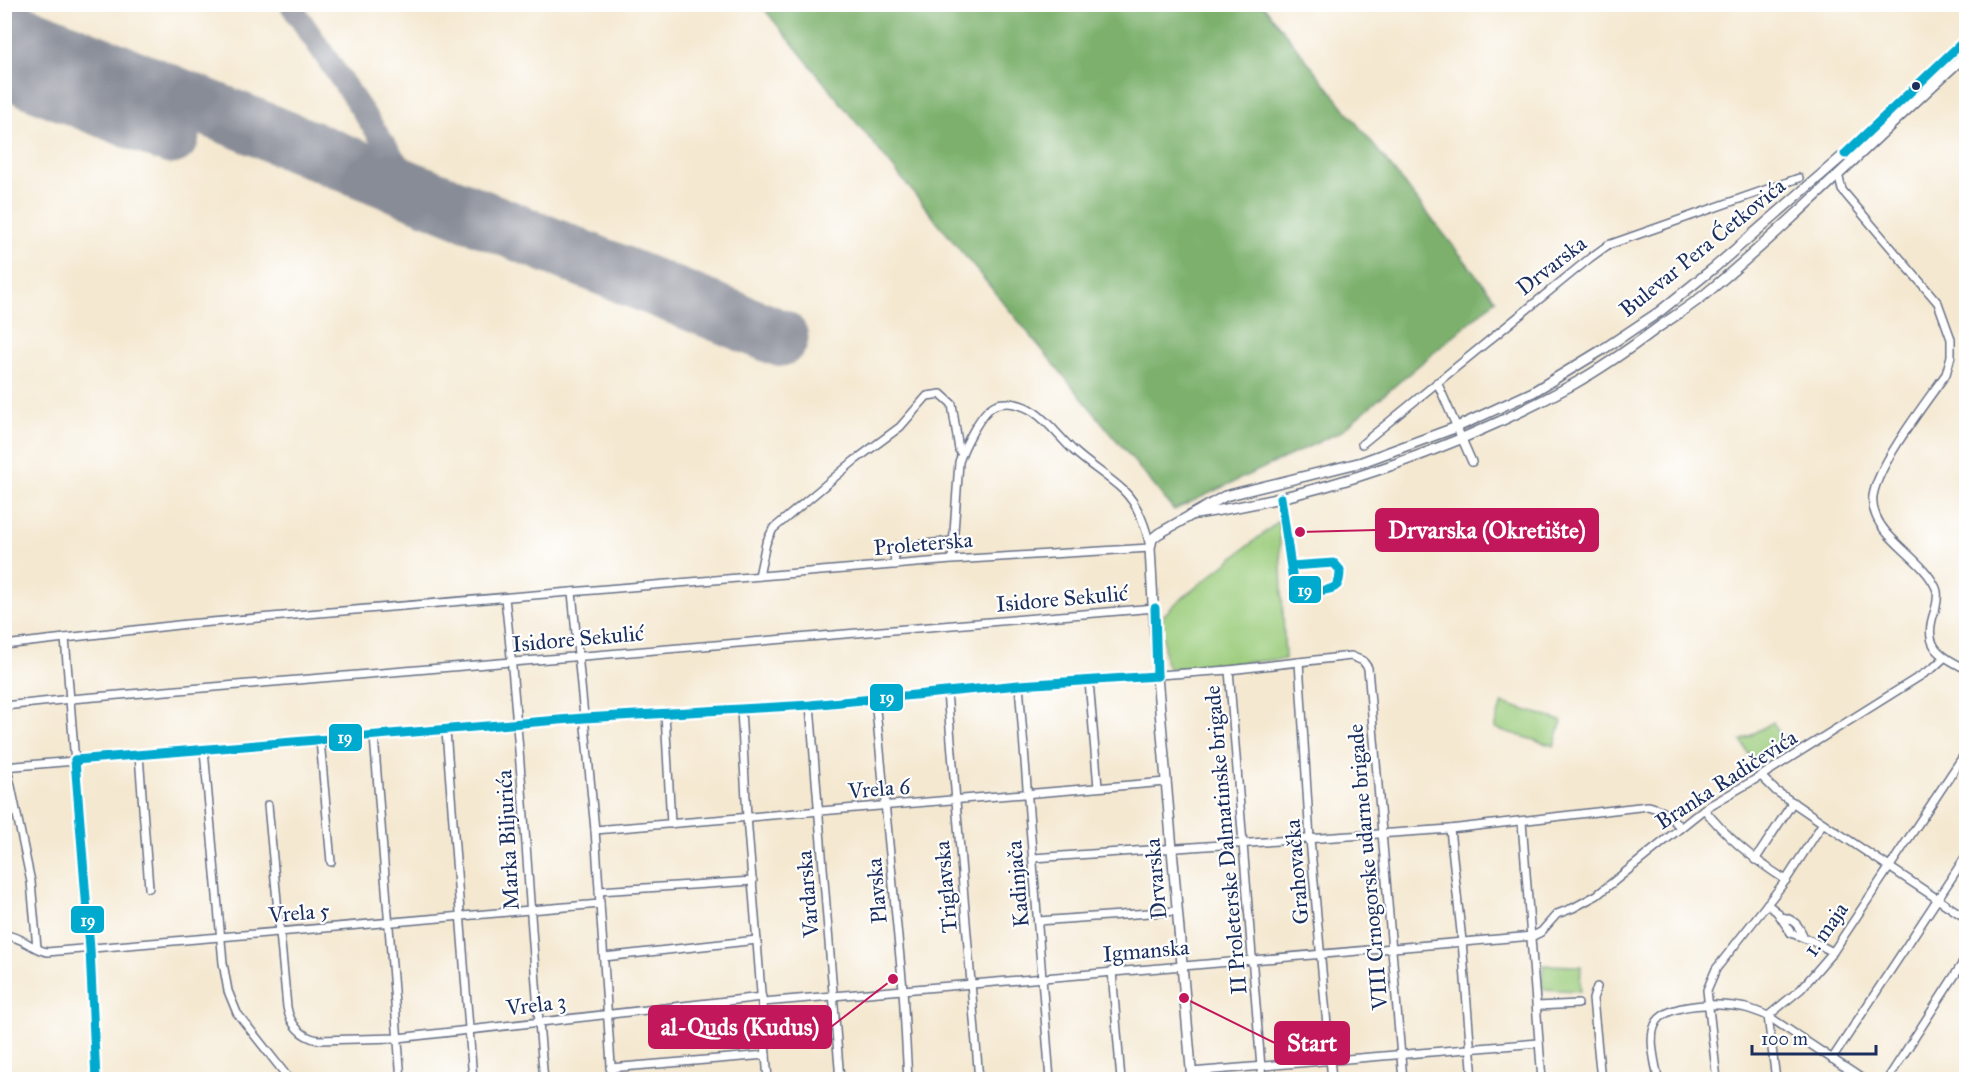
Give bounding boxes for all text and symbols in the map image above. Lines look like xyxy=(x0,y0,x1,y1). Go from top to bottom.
unlabelled marker xyxy=(1910,80,1922,92)
street label: Bulevar Pera Ćetkovića xyxy=(1614,172,1791,323)
street label: Drvarska xyxy=(1511,229,1592,301)
callout: Drvarska (Okretište) xyxy=(1376,509,1598,551)
text: Drvarska (Okretište) xyxy=(1388,515,1586,545)
street label: Proleterska xyxy=(872,526,974,561)
line badge: 19 xyxy=(1288,575,1322,604)
street label: Isidore Sekulić xyxy=(995,579,1130,618)
text: 19 xyxy=(1298,581,1312,601)
street label: Isidore Sekulić xyxy=(511,619,646,658)
line badge: 19 xyxy=(869,683,904,712)
street label: II Proleterske Dalmatinske brigade xyxy=(1199,684,1252,996)
text: 19 xyxy=(880,688,894,708)
line badge: 19 xyxy=(328,723,363,752)
street label: VIII Crnogorske udarne brigade xyxy=(1342,723,1394,1012)
street label: Branka Radičevića xyxy=(1650,723,1803,835)
text: 19 xyxy=(338,728,352,748)
street label: Marka Biljurića xyxy=(490,768,525,911)
street label: Vrela 6 xyxy=(846,772,912,805)
street label: Grahovačka xyxy=(1278,818,1315,926)
street label: Drvarska xyxy=(1138,837,1172,921)
street label: Triglavska xyxy=(928,839,963,934)
street label: Kadinjača xyxy=(1000,839,1035,929)
street label: Vardarska xyxy=(790,849,825,940)
street label: Plavska xyxy=(860,856,893,925)
street label: Vrela 5 xyxy=(266,896,331,929)
street label: 1. maja xyxy=(1797,896,1854,962)
line badge: 19 xyxy=(70,905,105,934)
text: 19 xyxy=(81,911,95,931)
street label: Igmanska xyxy=(1102,933,1191,968)
street label: Vrela 3 xyxy=(504,987,567,1022)
callout: al-Quds (Kudus) xyxy=(649,1006,831,1048)
text: al-Quds (Kudus) xyxy=(661,1012,819,1042)
scale bar xyxy=(1752,1018,1876,1056)
callout: Start xyxy=(1275,1022,1349,1064)
text: Start xyxy=(1287,1028,1337,1058)
text: 100 m xyxy=(1761,1028,1808,1050)

